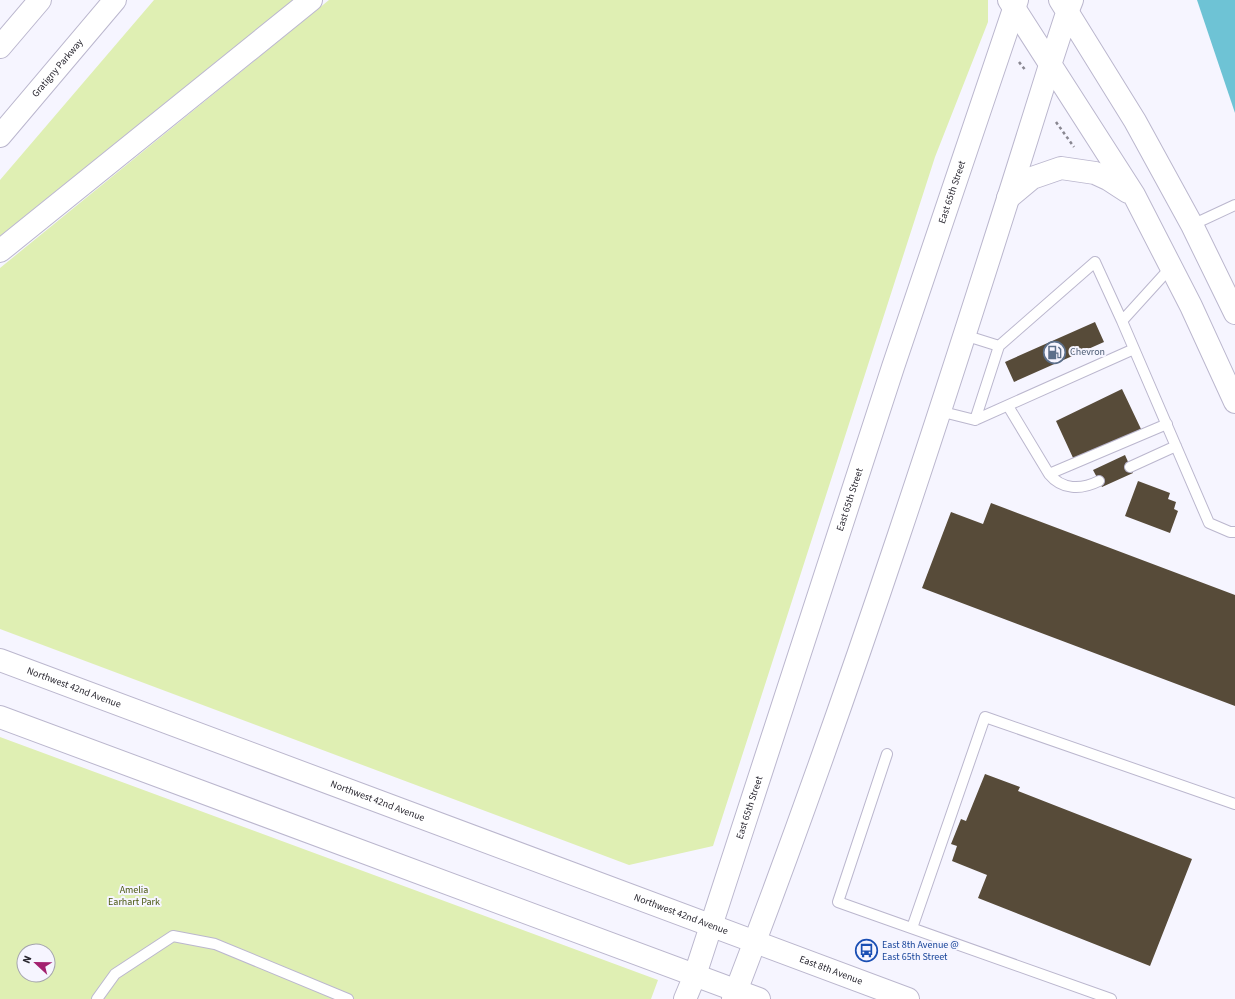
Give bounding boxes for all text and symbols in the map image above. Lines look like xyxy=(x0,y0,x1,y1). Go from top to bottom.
street label: Gratigny Parkway xyxy=(29,35,87,100)
street label: East 65th Street xyxy=(935,158,969,225)
fuel station icon: Chevron xyxy=(1042,339,1068,365)
place label: Chevron xyxy=(1070,345,1105,359)
street label: East 65th Street xyxy=(833,466,867,533)
street label: Northwest 42nd Avenue xyxy=(25,664,123,712)
street label: East 65th Street xyxy=(733,774,767,841)
street label: Northwest 42nd Avenue xyxy=(328,777,427,825)
park label: Amelia Earhart Park xyxy=(108,883,160,909)
street label: Northwest 42nd Avenue xyxy=(632,890,730,938)
bus stop icon: East 8th Avenue @ East 65th Street xyxy=(854,938,880,964)
place label: East 8th Avenue @ East 65th Street xyxy=(882,938,959,964)
north arrow xyxy=(16,943,56,983)
street label: East 8th Avenue xyxy=(797,952,865,988)
text: N xyxy=(19,953,36,966)

